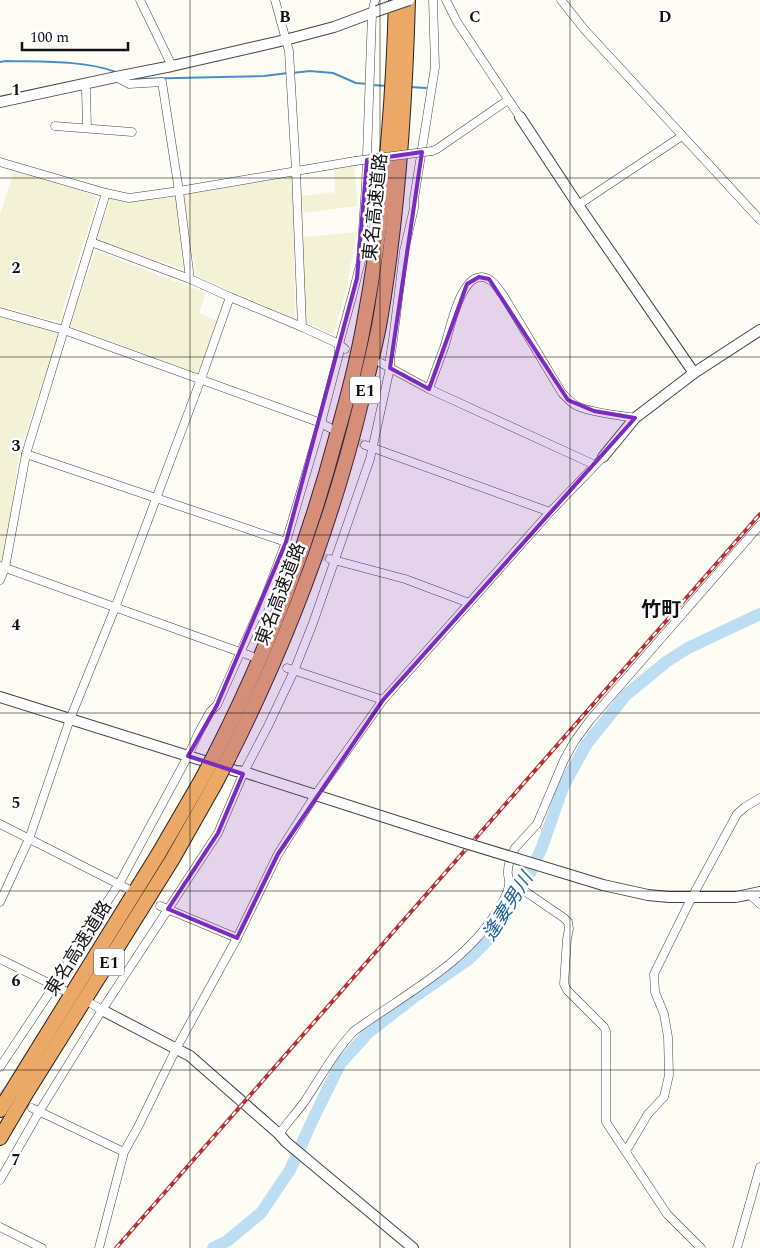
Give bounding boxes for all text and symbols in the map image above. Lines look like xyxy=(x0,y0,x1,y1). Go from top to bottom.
text: B xyxy=(279,5,291,29)
text: C xyxy=(469,5,481,29)
text: D xyxy=(659,5,672,29)
scale bar xyxy=(22,20,129,52)
text: 100 m xyxy=(30,26,69,49)
text: 1 xyxy=(12,78,20,102)
street label: 東名高速道路 xyxy=(356,152,395,262)
text: 2 xyxy=(12,256,21,280)
road number: E1 xyxy=(350,376,380,404)
text: 3 xyxy=(12,434,21,458)
street label: 東名高速道路 xyxy=(249,539,312,649)
district label: 竹町 xyxy=(641,595,681,625)
text: 4 xyxy=(12,613,21,637)
text: 5 xyxy=(12,791,20,815)
water label: 逢妻男川 xyxy=(476,865,542,947)
street label: 東名高速道路 xyxy=(38,895,118,1001)
road number: E1 xyxy=(94,949,124,976)
text: 6 xyxy=(12,969,21,993)
text: 7 xyxy=(12,1148,21,1172)

